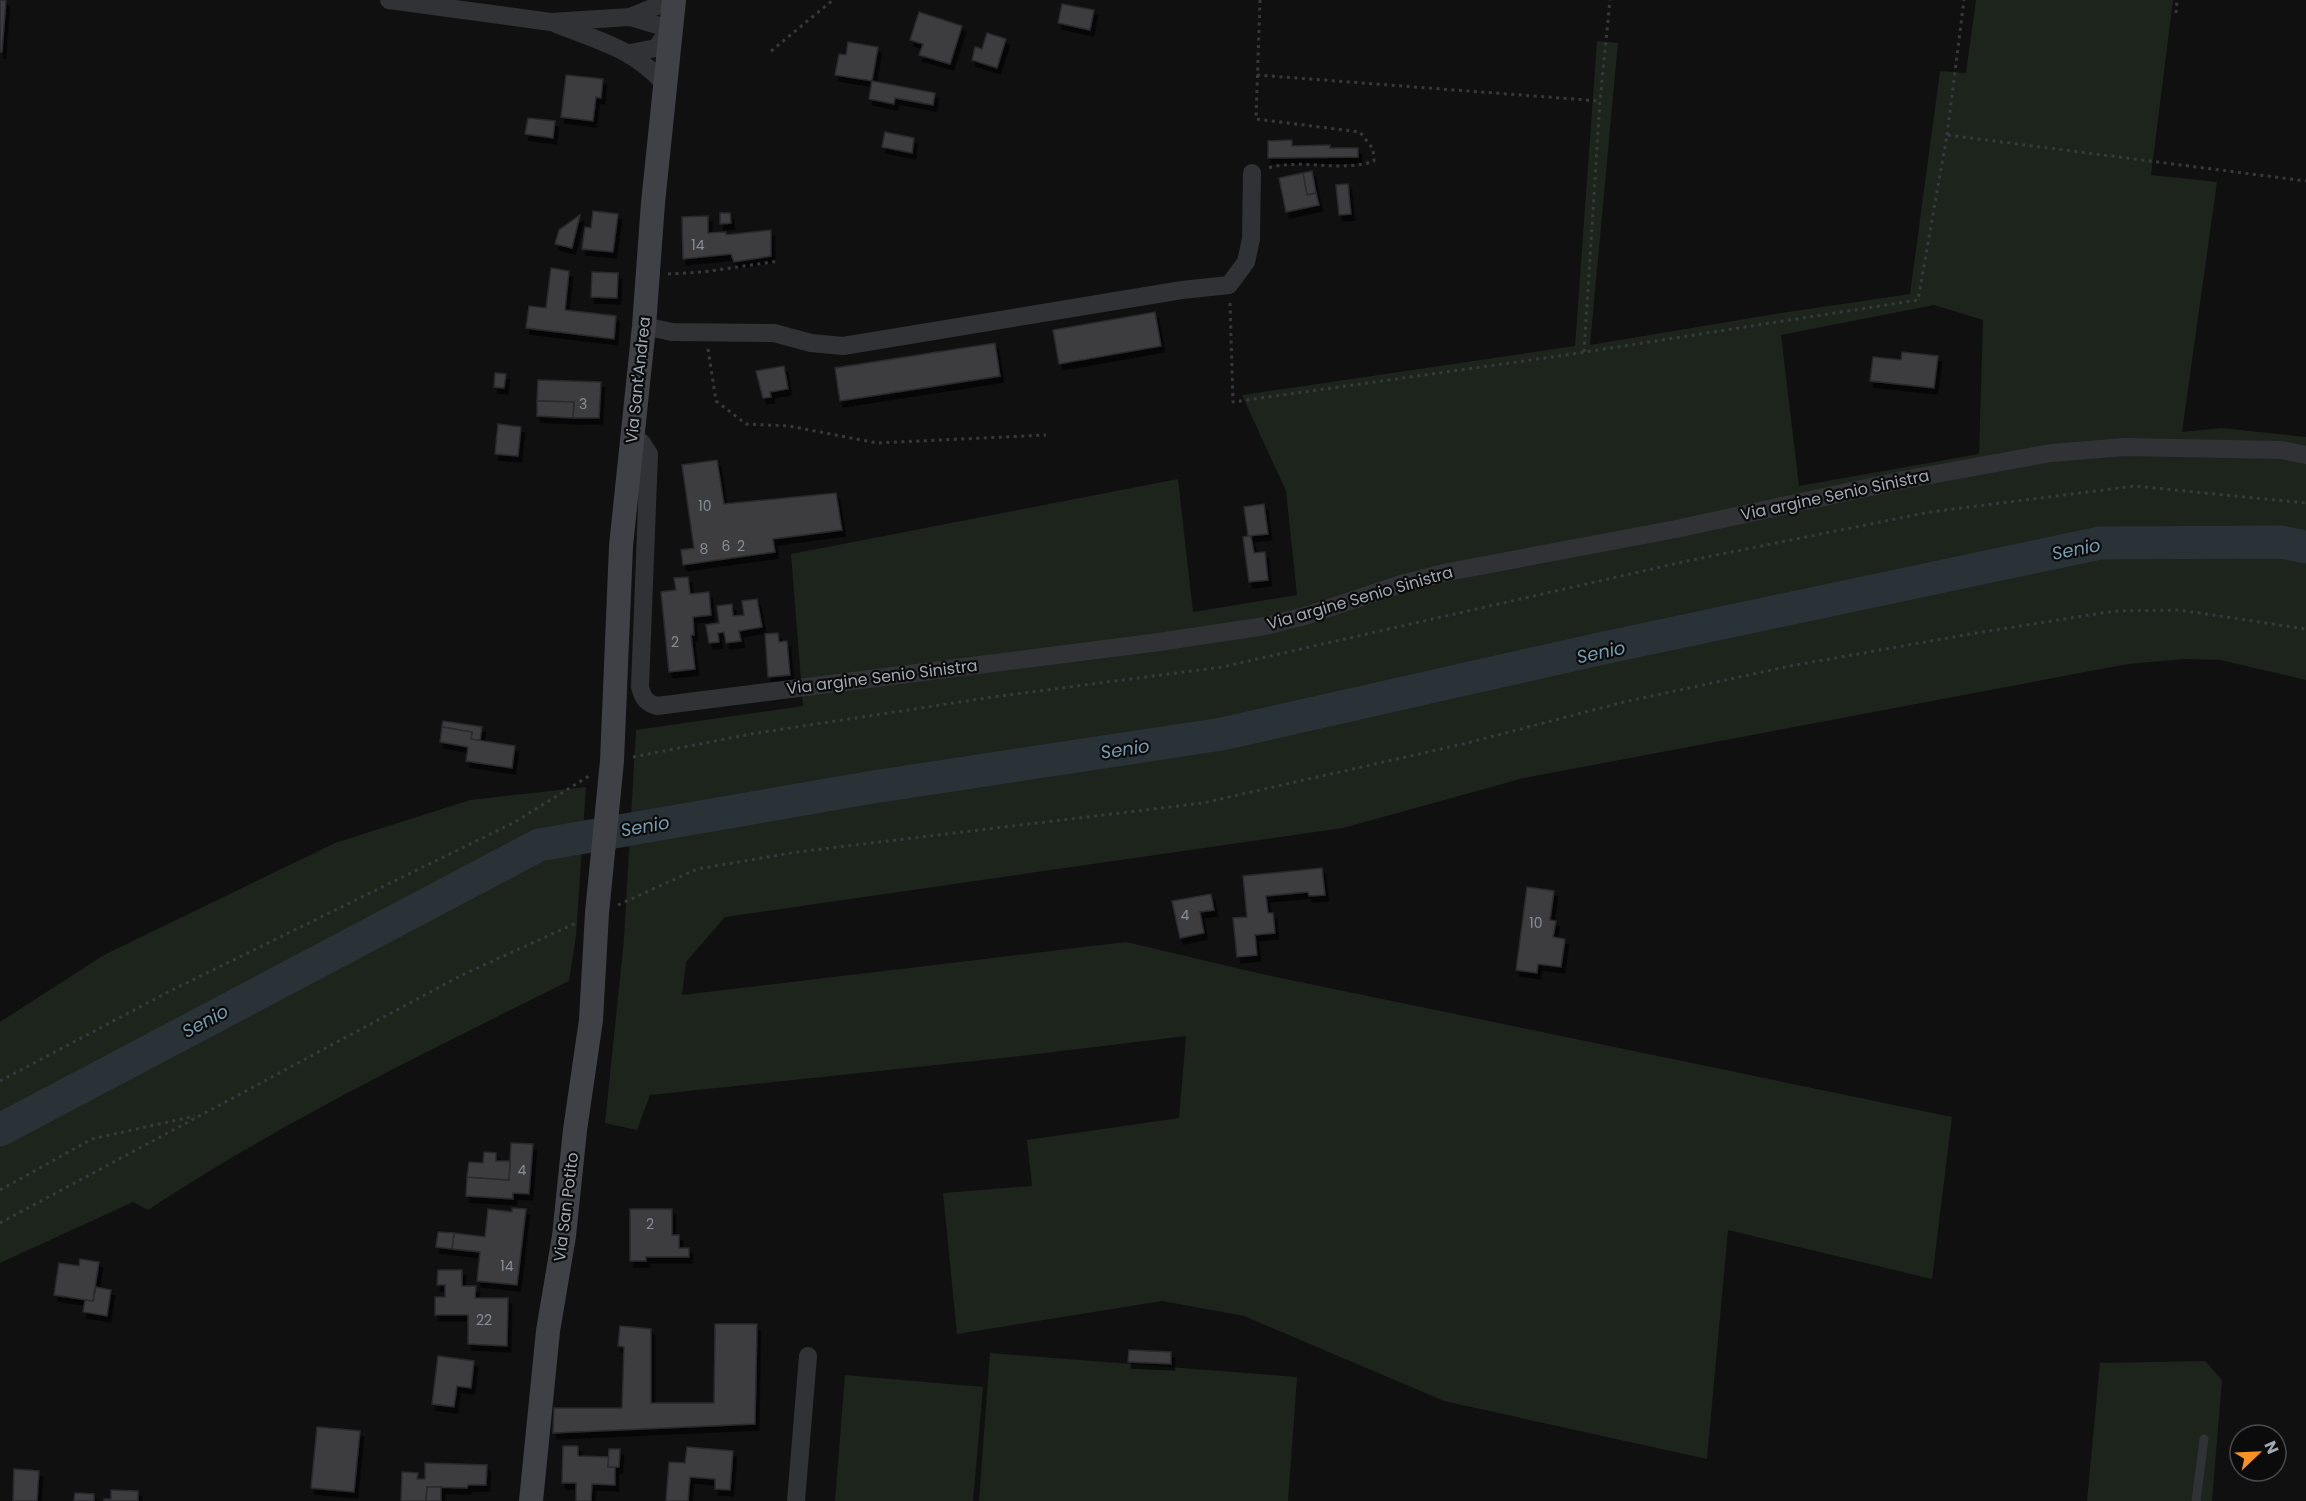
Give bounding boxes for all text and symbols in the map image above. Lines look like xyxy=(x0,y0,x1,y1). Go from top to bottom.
house number: 14 xyxy=(691,235,705,255)
street label: Via Sant'Andrea xyxy=(620,316,656,444)
house number: 3 xyxy=(579,394,587,414)
street label: Via argine Senio Sinistra xyxy=(1739,464,1931,526)
house number: 10 xyxy=(698,496,712,516)
water label: Senio xyxy=(2050,532,2102,566)
house number: 6 xyxy=(722,536,731,556)
house number: 2 xyxy=(737,536,745,556)
house number: 8 xyxy=(700,539,709,559)
street label: Via argine Senio Sinistra xyxy=(1264,560,1456,636)
house number: 2 xyxy=(671,632,679,652)
water label: Senio xyxy=(1574,635,1628,669)
street label: Via argine Senio Sinistra xyxy=(785,654,979,700)
water label: Senio xyxy=(1099,733,1151,765)
water label: Senio xyxy=(619,809,671,843)
house number: 4 xyxy=(1181,905,1190,925)
house number: 10 xyxy=(1529,913,1543,933)
water label: Senio xyxy=(177,998,233,1044)
street label: Via San Potito xyxy=(548,1151,584,1263)
house number: 4 xyxy=(518,1160,527,1180)
house number: 2 xyxy=(646,1214,654,1234)
house number: 14 xyxy=(500,1256,514,1276)
house number: 22 xyxy=(476,1310,492,1330)
north arrow xyxy=(2228,1423,2288,1483)
text: N xyxy=(2258,1437,2284,1457)

